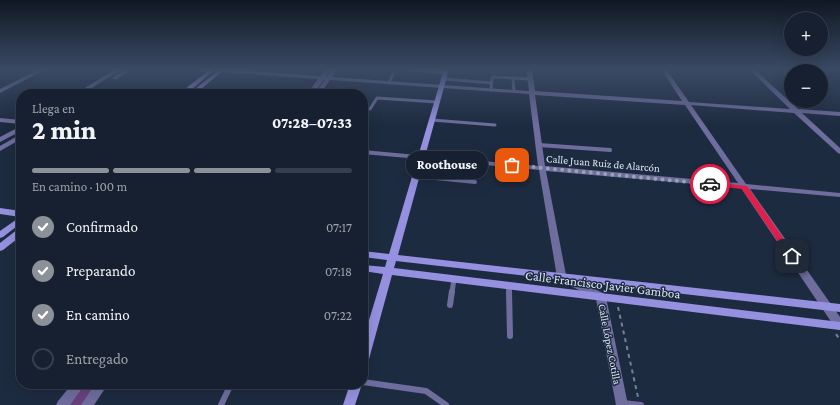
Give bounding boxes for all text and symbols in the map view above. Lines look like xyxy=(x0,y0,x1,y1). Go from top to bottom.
map controls xyxy=(784,12,828,108)
button: + xyxy=(784,12,828,56)
button: − xyxy=(784,64,828,108)
text: Llega en xyxy=(32,101,75,116)
text: 07:28–07:33 xyxy=(272,115,352,131)
text: 2 min xyxy=(32,116,96,145)
pin xyxy=(495,148,529,182)
callout: Roothouse xyxy=(406,151,488,179)
street label: Calle Juan Ruiz de Alarcón xyxy=(545,152,661,175)
icon: bag xyxy=(501,154,523,176)
text: Roothouse xyxy=(417,157,477,172)
courier xyxy=(690,164,730,204)
icon: car xyxy=(699,173,721,195)
text: En camino · 100 m xyxy=(32,179,127,194)
icon: check xyxy=(32,216,54,238)
text: Confirmado xyxy=(66,219,138,235)
text: 07:17 xyxy=(326,220,352,235)
pin xyxy=(775,239,809,273)
icon: home xyxy=(781,245,803,267)
icon: check xyxy=(32,260,54,282)
text: Preparando xyxy=(66,263,135,279)
text: 07:18 xyxy=(325,264,352,279)
street label: Calle Francisco Javier Gamboa xyxy=(524,268,681,301)
street label: Calle López Cotilla xyxy=(595,303,624,385)
icon: check xyxy=(32,304,54,326)
text: En camino xyxy=(66,307,130,323)
text: 07:22 xyxy=(324,308,352,323)
text: Entregado xyxy=(66,351,128,367)

